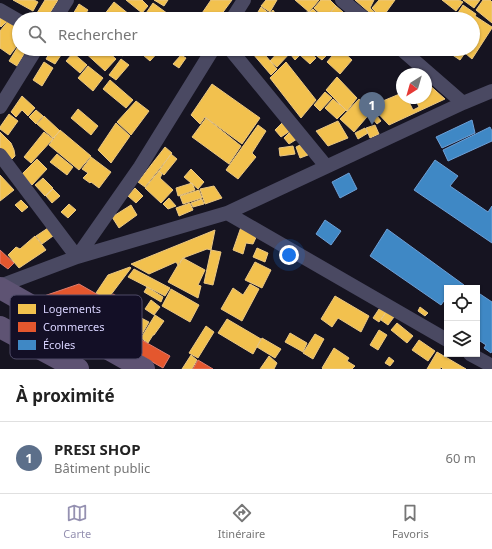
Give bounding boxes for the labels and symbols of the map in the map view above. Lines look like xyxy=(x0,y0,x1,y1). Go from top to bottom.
north arrow xyxy=(396,68,432,104)
pin: 1 xyxy=(359,92,385,125)
your location xyxy=(279,245,299,265)
legend xyxy=(10,295,142,359)
text: Logements xyxy=(43,301,101,316)
text: Commerces xyxy=(43,319,104,334)
text: Écoles xyxy=(43,337,75,352)

